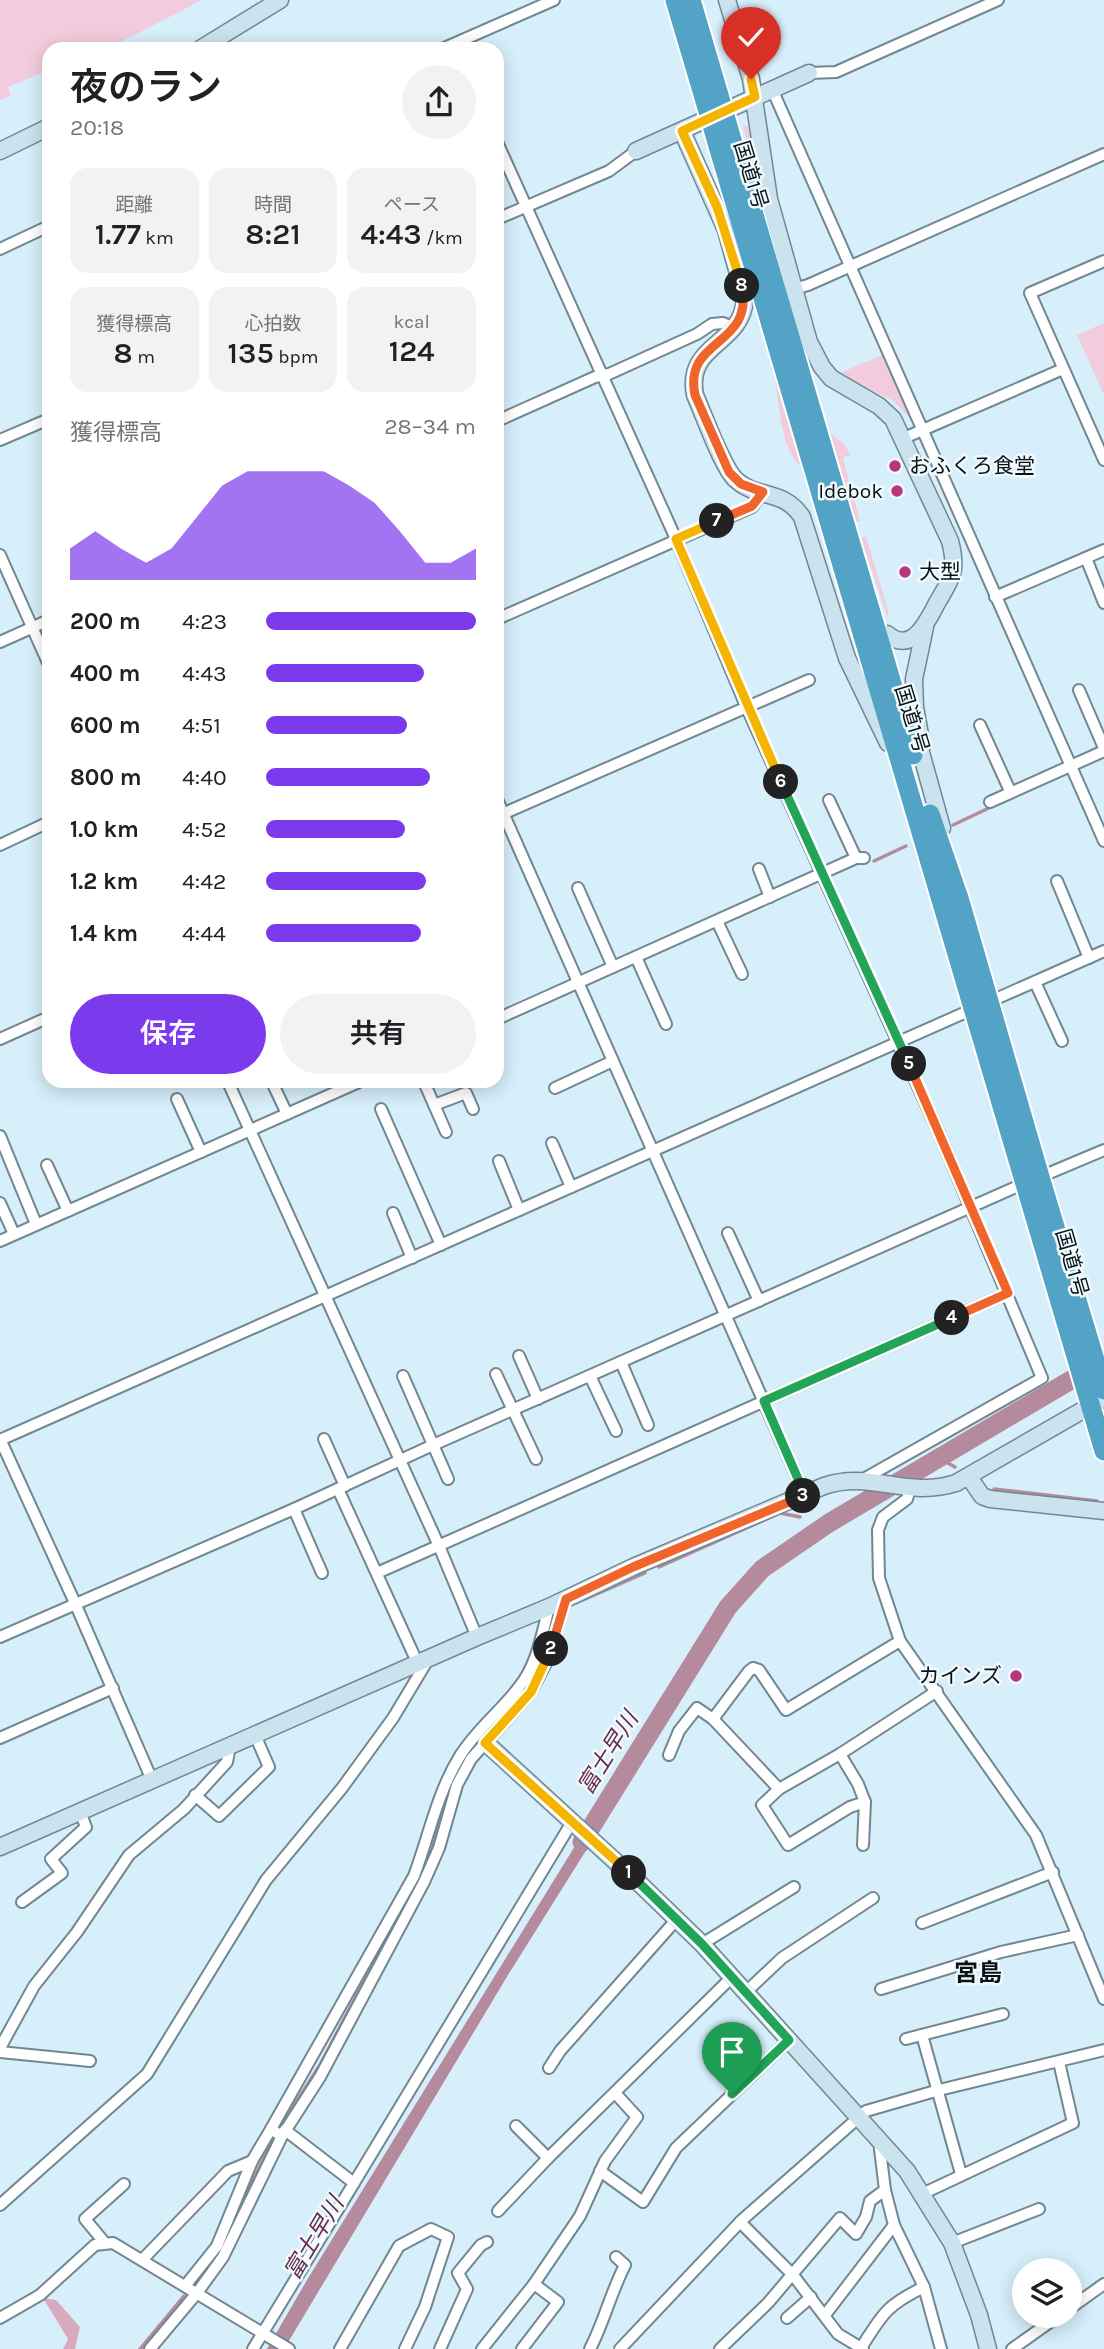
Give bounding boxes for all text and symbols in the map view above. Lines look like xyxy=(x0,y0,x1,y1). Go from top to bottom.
pin xyxy=(721,7,781,79)
icon: check xyxy=(732,18,770,56)
text: 夜のラン xyxy=(70,65,222,110)
button: share xyxy=(402,65,476,139)
text: 20:18 xyxy=(70,114,124,141)
street label: 国道1号 xyxy=(729,138,773,212)
text: 距離 xyxy=(115,194,153,216)
text: 時間 xyxy=(254,194,292,216)
text: ペース xyxy=(384,194,440,216)
text: 1.77 xyxy=(95,216,141,252)
text: 8:21 xyxy=(245,216,301,252)
text: 4:43 xyxy=(360,216,422,252)
text: km xyxy=(141,227,174,249)
text: /km xyxy=(422,227,463,249)
pin: 8 xyxy=(724,268,760,304)
text: 8 xyxy=(735,274,748,296)
text: kcal xyxy=(394,311,430,333)
text: 獲得標高 xyxy=(96,313,172,335)
text: 心拍数 xyxy=(244,313,302,335)
text: 124 xyxy=(389,333,435,369)
text: 8 xyxy=(114,335,133,371)
text: 135 xyxy=(228,335,274,371)
text: m xyxy=(133,346,155,368)
text: bpm xyxy=(274,346,318,368)
text: 28–34 m xyxy=(384,413,476,440)
text: 獲得標高 xyxy=(70,419,162,446)
place label: おふくろ食堂 xyxy=(909,454,1035,478)
marker: おふくろ食堂 xyxy=(887,458,903,474)
place label: Idebok xyxy=(818,479,883,503)
marker: Idebok xyxy=(889,483,905,499)
pin: 7 xyxy=(700,504,734,538)
text: 7 xyxy=(712,509,721,531)
place label: 大型 xyxy=(919,560,961,584)
marker: 大型 xyxy=(897,564,913,580)
text: 200 m xyxy=(70,608,141,635)
text: 4:23 xyxy=(182,608,227,635)
text: 400 m xyxy=(70,660,140,687)
text: 4:43 xyxy=(182,660,227,687)
street label: 国道1号 xyxy=(890,682,934,756)
text: 600 m xyxy=(70,712,141,739)
text: 4:51 xyxy=(182,712,221,739)
text: 800 m xyxy=(70,764,142,791)
text: 4:40 xyxy=(182,764,227,791)
pin: 6 xyxy=(764,764,798,800)
text: 6 xyxy=(775,770,786,792)
text: 1.0 km xyxy=(70,816,139,843)
text: 4:52 xyxy=(182,816,226,843)
text: 1.2 km xyxy=(70,868,138,895)
text: 4:42 xyxy=(182,868,226,895)
text: 1.4 km xyxy=(70,920,138,947)
text: 4:44 xyxy=(182,920,226,947)
button: 保存 xyxy=(70,994,266,1074)
button: 共有 xyxy=(280,994,476,1074)
pin: 5 xyxy=(892,1046,926,1082)
text: 5 xyxy=(903,1052,914,1074)
street label: 国道1号 xyxy=(1051,1226,1093,1300)
pin: 4 xyxy=(934,1300,970,1336)
text: 4 xyxy=(946,1306,957,1328)
pin: 3 xyxy=(786,1478,820,1514)
text: 3 xyxy=(797,1484,808,1506)
pin: 2 xyxy=(534,1632,568,1666)
text: 2 xyxy=(545,1637,556,1659)
place label: カインズ xyxy=(918,1664,1002,1688)
marker: カインズ xyxy=(1008,1668,1024,1684)
water label: 富士早川 xyxy=(572,1704,645,1799)
pin: 1 xyxy=(612,1856,646,1890)
text: 1 xyxy=(625,1861,632,1883)
district label: 宮島 xyxy=(954,1959,1002,1987)
pin xyxy=(702,2022,762,2094)
icon: arrive xyxy=(713,2033,751,2071)
water label: 富士早川 xyxy=(279,2189,351,2284)
map controls xyxy=(1012,2258,1082,2328)
button: layers xyxy=(1012,2258,1082,2328)

